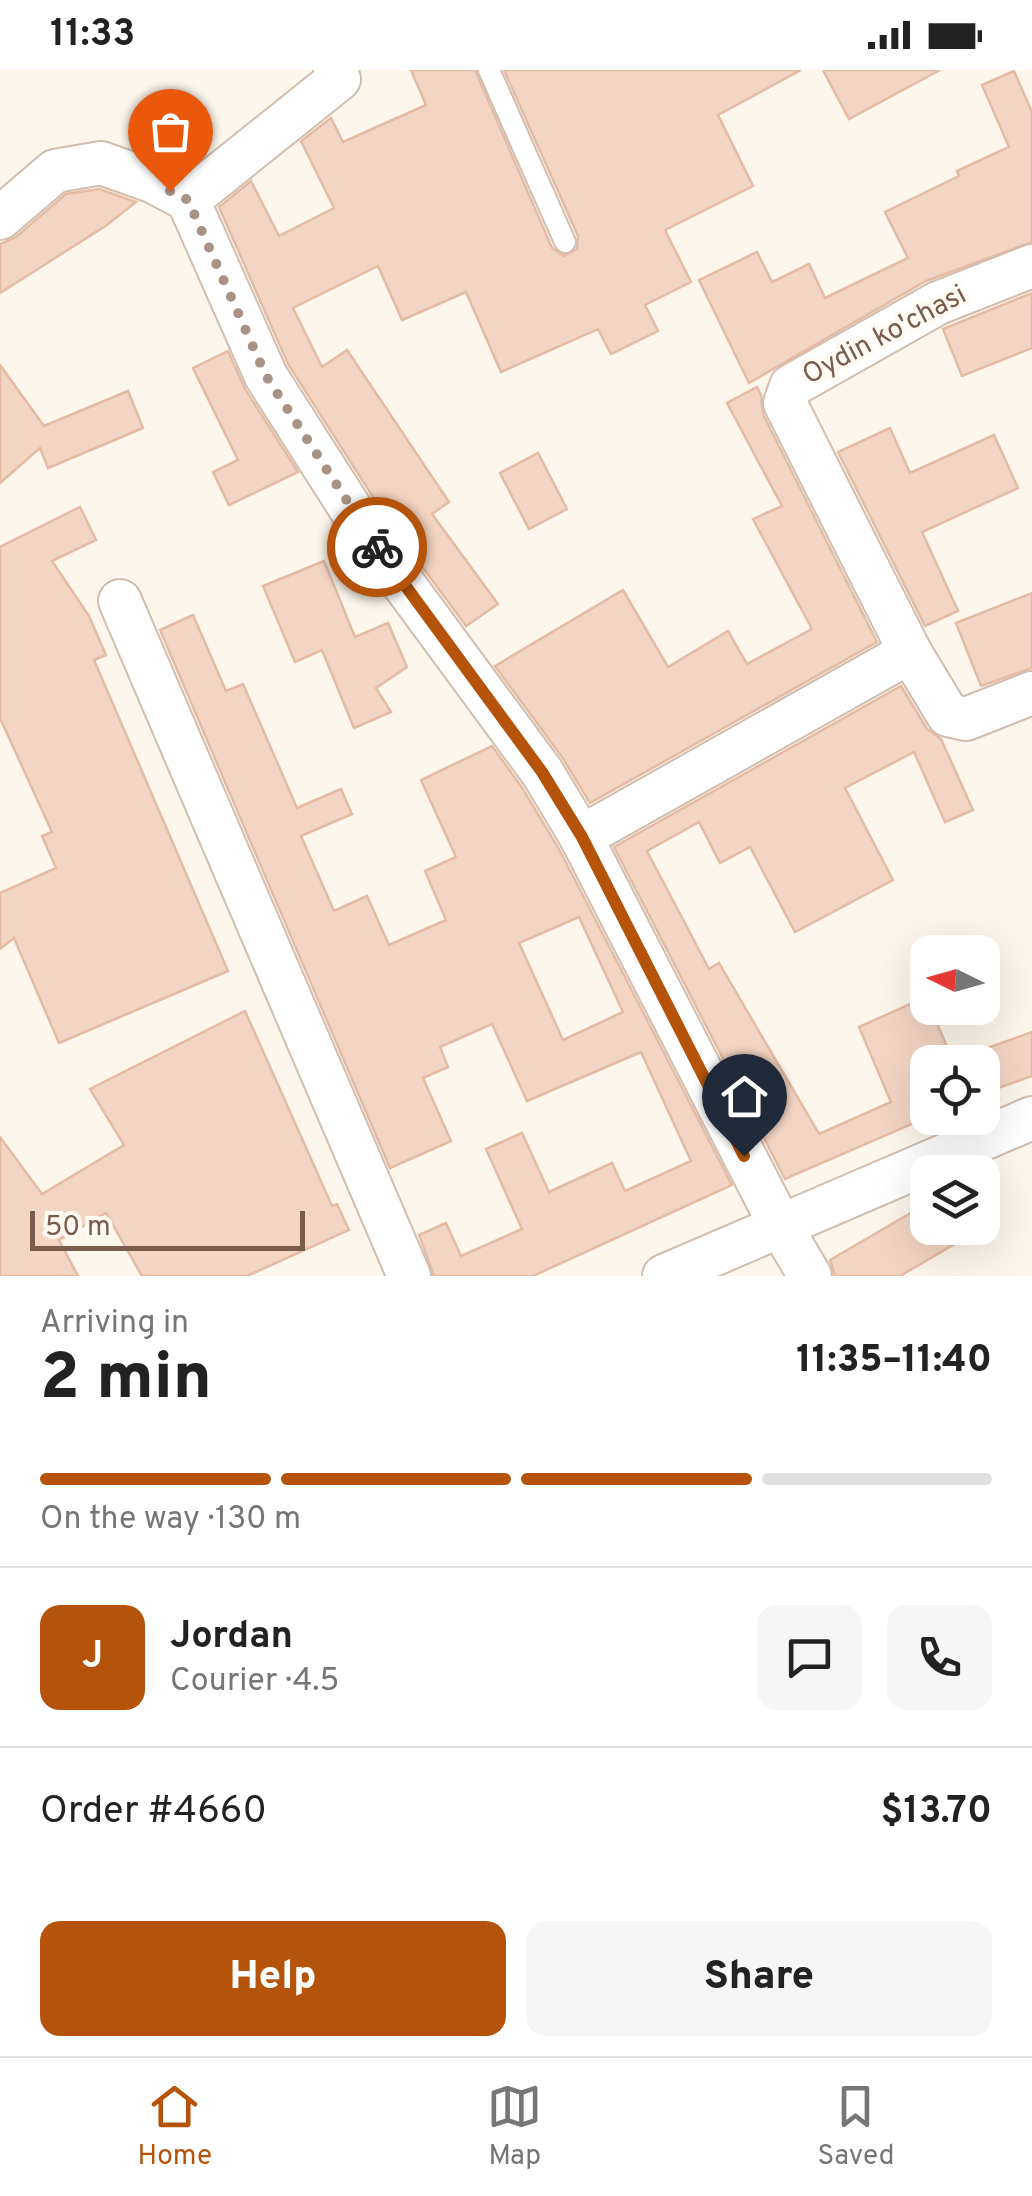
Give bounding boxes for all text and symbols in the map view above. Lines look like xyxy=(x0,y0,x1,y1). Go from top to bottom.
text: 11:33 xyxy=(50,11,135,60)
pin xyxy=(128,89,213,192)
icon: bag xyxy=(143,104,198,159)
street label: Oydin ko'chasi xyxy=(797,278,973,394)
courier xyxy=(327,497,427,597)
icon: bike xyxy=(350,520,405,575)
north arrow xyxy=(910,935,1000,1025)
map controls xyxy=(910,935,1000,1245)
button: locate xyxy=(910,1045,1000,1135)
pin xyxy=(702,1054,787,1157)
icon: home xyxy=(717,1069,772,1124)
button: layers xyxy=(910,1155,1000,1245)
scale bar xyxy=(30,1206,305,1250)
text: 50 m xyxy=(45,1210,111,1246)
text: Arriving in xyxy=(40,1304,189,1344)
text: 11:35–11:40 xyxy=(796,1337,992,1386)
text: 2 min xyxy=(40,1340,212,1422)
text: On the way · 130 m xyxy=(40,1500,301,1540)
button: chat xyxy=(757,1605,862,1710)
button: phone xyxy=(887,1605,992,1710)
text: Jordan xyxy=(170,1613,293,1662)
text: J xyxy=(82,1633,103,1682)
text: Courier · 4.5 xyxy=(170,1662,339,1702)
text: Order #4660 xyxy=(40,1788,267,1837)
text: $13.70 xyxy=(881,1788,992,1837)
button: Help xyxy=(40,1921,506,2036)
button: Share xyxy=(526,1921,992,2036)
tab: Home xyxy=(138,2079,212,2175)
tab: Map xyxy=(487,2079,542,2175)
tab: Saved xyxy=(817,2079,894,2175)

